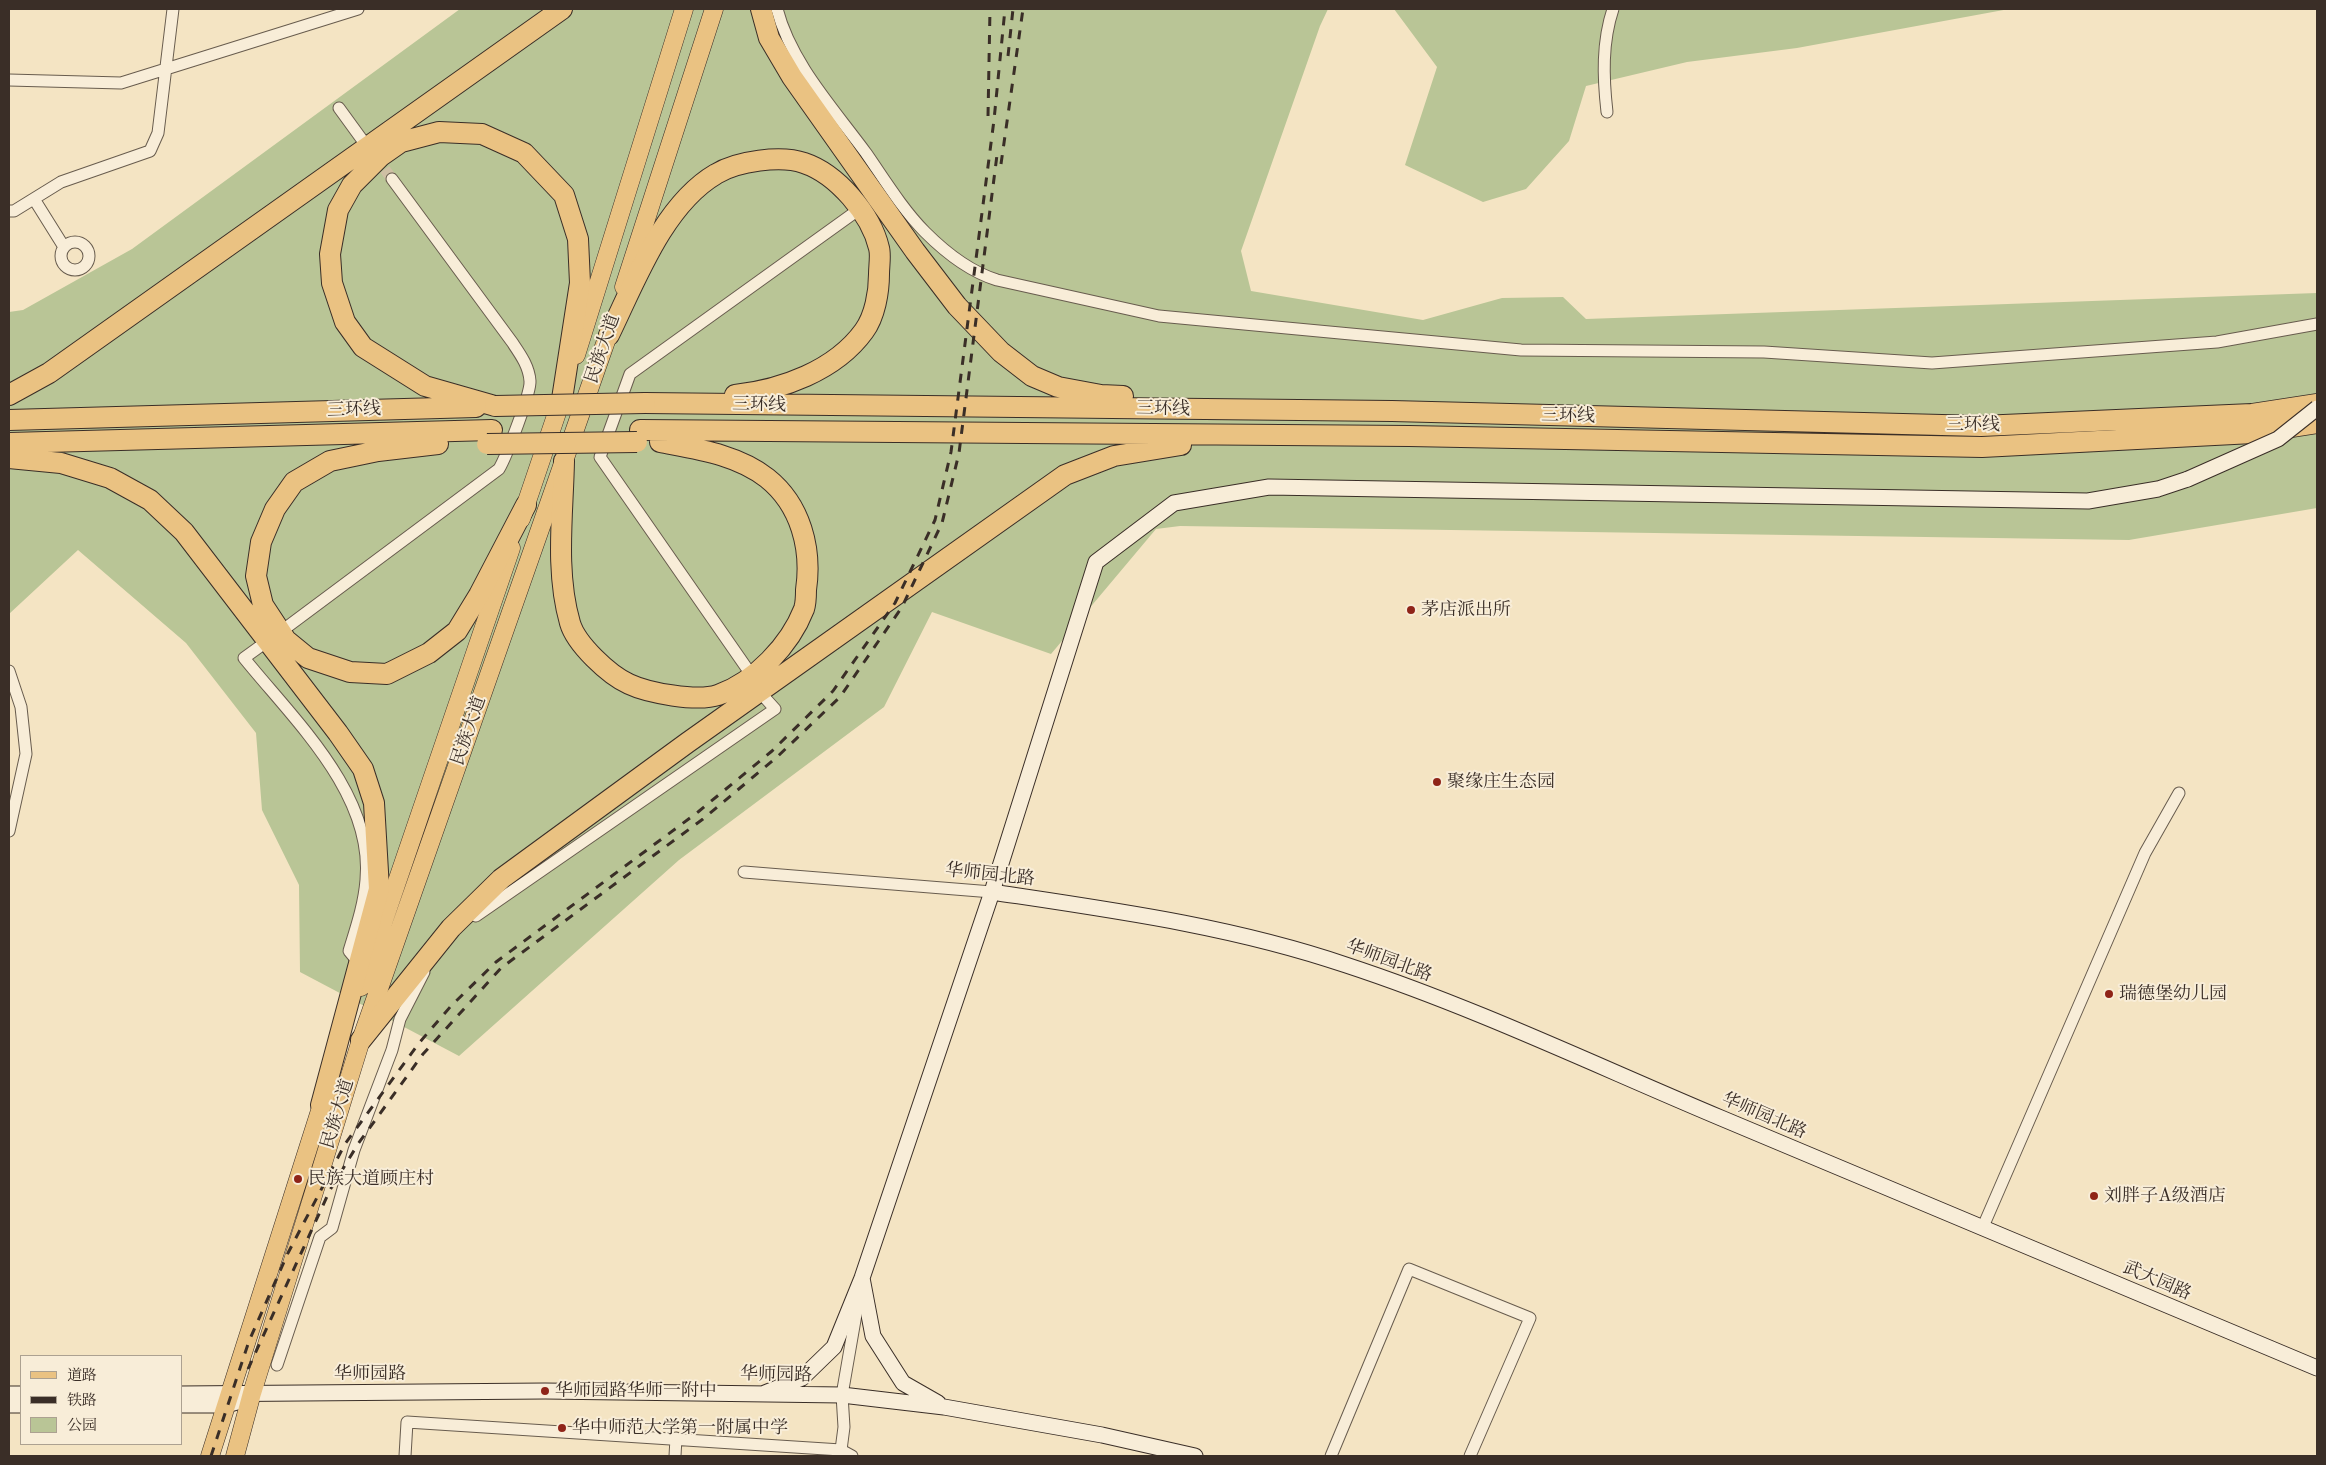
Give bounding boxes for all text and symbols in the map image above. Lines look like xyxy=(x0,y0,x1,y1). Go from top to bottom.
street label: 民族大道 xyxy=(581,311,625,387)
street label: 三环线 xyxy=(732,394,786,416)
street label: 三环线 xyxy=(327,398,381,422)
street label: 三环线 xyxy=(1136,398,1190,420)
street label: 三环线 xyxy=(1541,405,1595,427)
street label: 三环线 xyxy=(1946,414,2000,436)
place label: 茅店派出所 xyxy=(1421,599,1511,621)
marker: 茅店派出所 xyxy=(1405,604,1417,616)
street label: 民族大道 xyxy=(447,693,491,769)
place label: 聚缘庄生态园 xyxy=(1447,771,1555,793)
marker: 聚缘庄生态园 xyxy=(1431,776,1443,788)
street label: 华师园北路 xyxy=(944,860,1036,890)
street label: 华师园北路 xyxy=(1343,935,1435,987)
place label: 瑞德堡幼儿园 xyxy=(2119,983,2227,1005)
marker: 瑞德堡幼儿园 xyxy=(2103,988,2115,1000)
street label: 民族大道 xyxy=(317,1076,359,1152)
street label: 华师园北路 xyxy=(1718,1088,1810,1144)
place label: 民族大道顾庄村 xyxy=(308,1168,434,1190)
marker: 民族大道顾庄村 xyxy=(292,1173,304,1185)
place label: 刘胖子A级酒店 xyxy=(2104,1185,2226,1207)
marker: 刘胖子A级酒店 xyxy=(2088,1190,2100,1202)
street label: 武大园路 xyxy=(2120,1257,2194,1305)
legend xyxy=(20,1355,182,1445)
street label: 华师园路 xyxy=(334,1363,406,1385)
street label: 华师园路 xyxy=(740,1364,812,1386)
text: 道路 xyxy=(67,1369,97,1384)
place label: 华师园路华师一附中 xyxy=(555,1380,717,1402)
marker: 华师园路华师一附中 xyxy=(539,1385,551,1397)
text: 铁路 xyxy=(67,1394,97,1409)
place label: 华中师范大学第一附属中学 xyxy=(572,1417,788,1439)
text: 公园 xyxy=(67,1419,97,1434)
marker: 华中师范大学第一附属中学 xyxy=(556,1422,568,1434)

